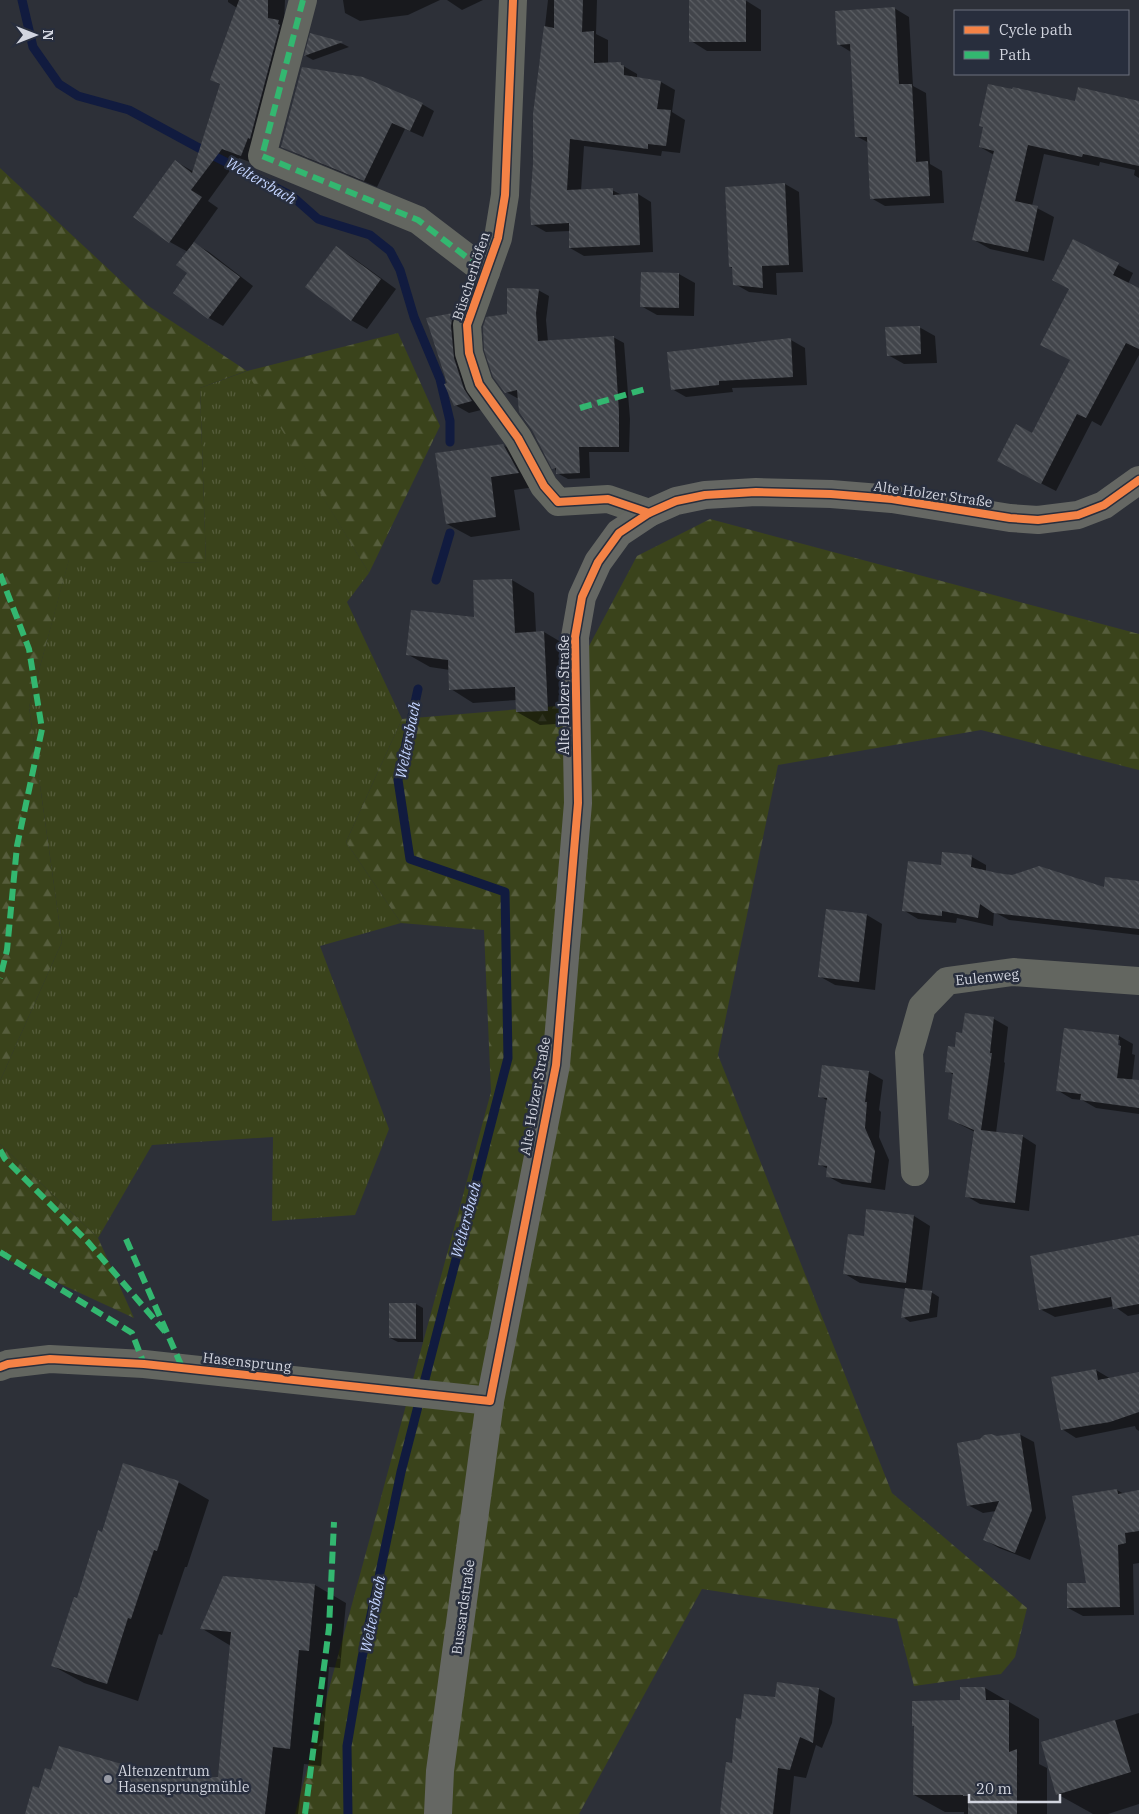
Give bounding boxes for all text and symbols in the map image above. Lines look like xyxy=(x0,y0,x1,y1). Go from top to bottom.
north arrow xyxy=(10,10,60,60)
legend xyxy=(954,10,1129,75)
text: Cycle path xyxy=(999,20,1072,39)
text: N xyxy=(39,29,57,41)
text: Path xyxy=(999,45,1031,64)
water label: Weltersbach xyxy=(223,153,301,209)
street label: Büscherhöfen xyxy=(448,229,494,323)
street label: Alte Holzer Straße xyxy=(872,477,994,511)
street label: Alte Holzer Straße xyxy=(555,635,573,755)
water label: Weltersbach xyxy=(391,699,424,780)
street label: Eulenweg xyxy=(954,965,1020,989)
street label: Alte Holzer Straße xyxy=(516,1035,554,1157)
water label: Weltersbach xyxy=(446,1179,485,1260)
street label: Hasensprung xyxy=(202,1348,293,1376)
street label: Bussardstraße xyxy=(447,1558,479,1656)
water label: Weltersbach xyxy=(356,1573,389,1654)
place label: Altenzentrum Hasensprungmühle xyxy=(118,1762,250,1796)
scale bar xyxy=(969,1772,1060,1804)
marker: Altenzentrum Hasensprungmühle xyxy=(102,1773,114,1785)
text: 20 m xyxy=(976,1779,1012,1798)

